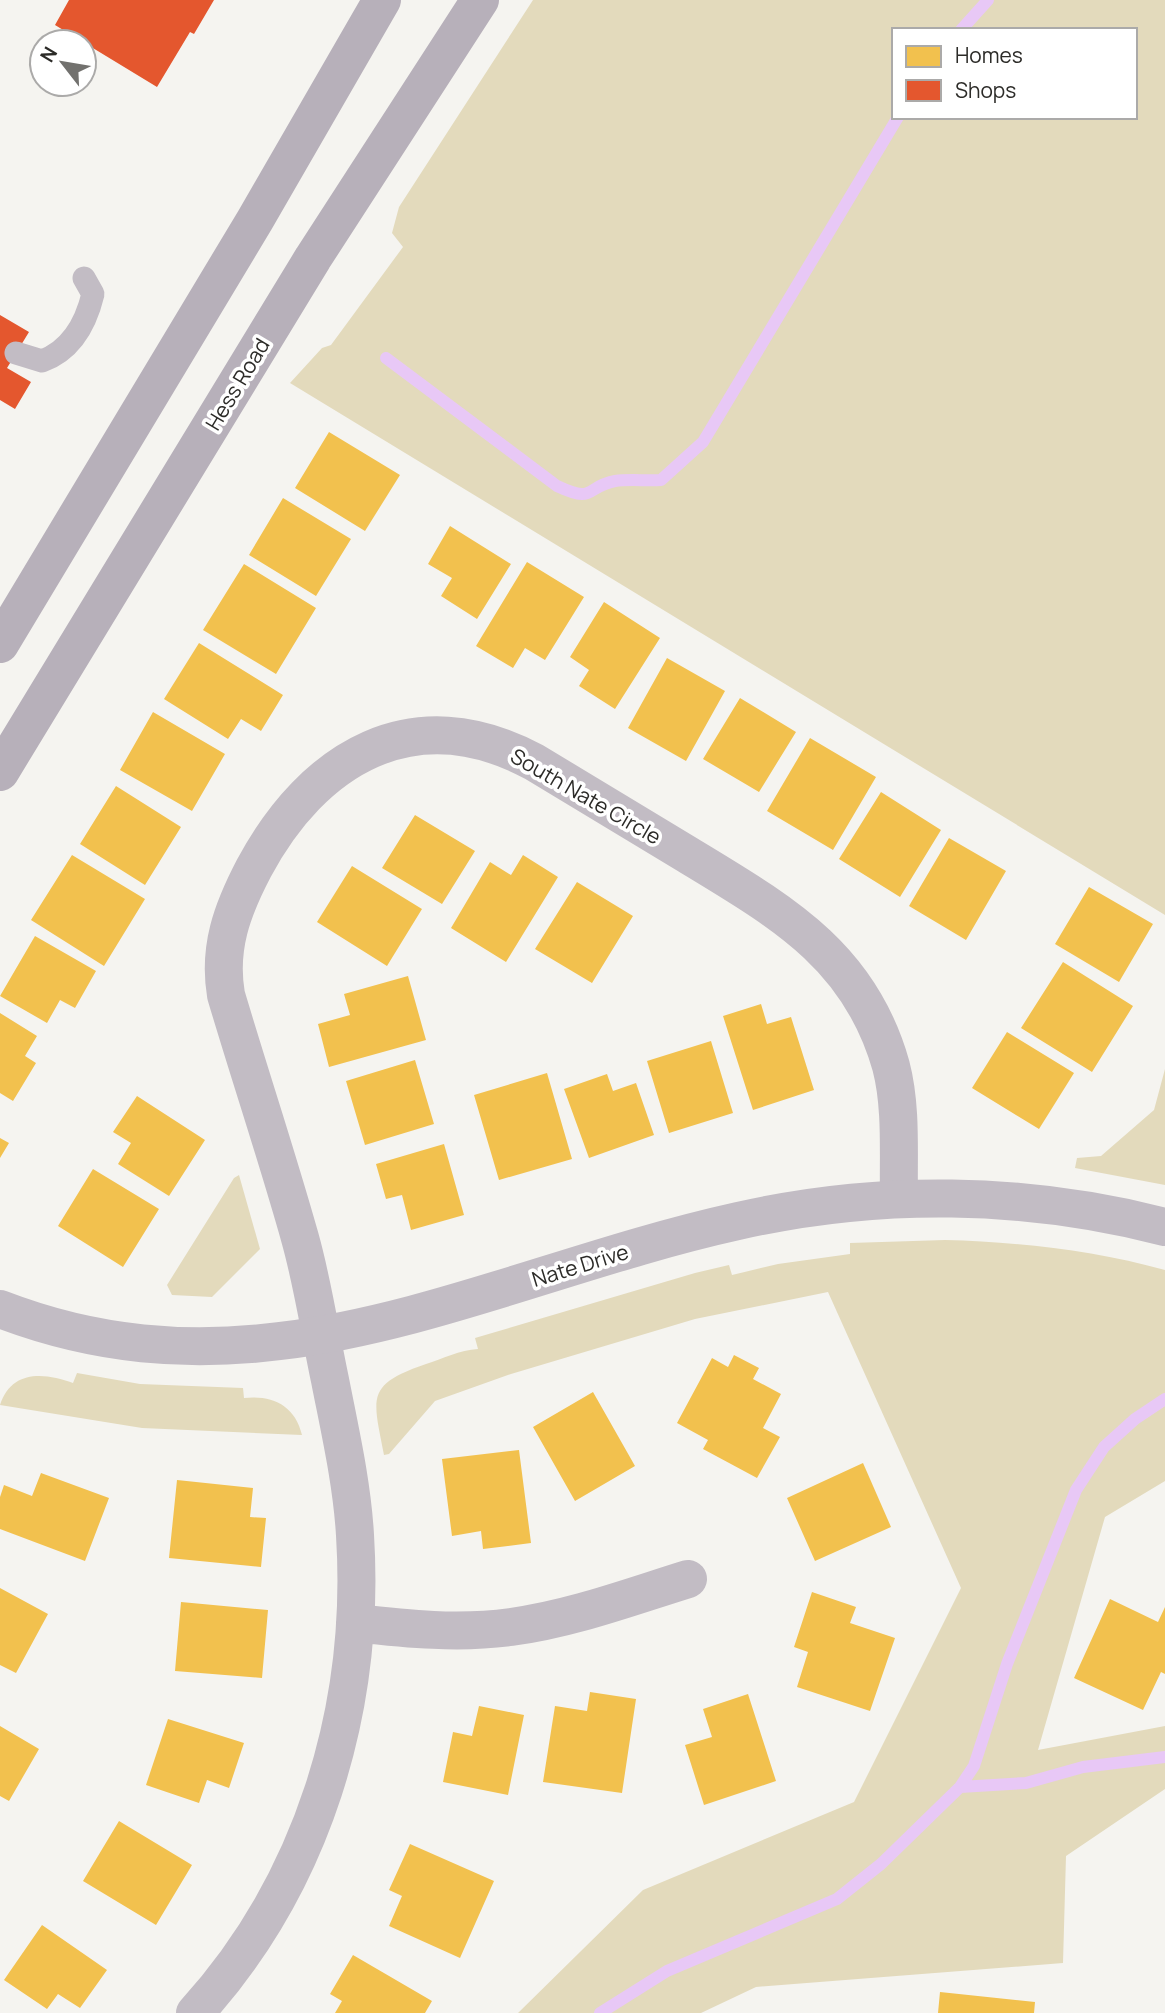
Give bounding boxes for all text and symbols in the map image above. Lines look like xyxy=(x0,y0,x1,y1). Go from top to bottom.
north arrow xyxy=(28,28,98,98)
legend xyxy=(892,28,1137,119)
text: Homes xyxy=(955,41,1023,69)
text: N xyxy=(34,42,63,67)
text: Shops xyxy=(955,76,1016,104)
street label: Hess Road xyxy=(199,333,275,435)
street label: South Nate Circle xyxy=(506,742,666,850)
street label: Nate Drive xyxy=(528,1237,632,1293)

